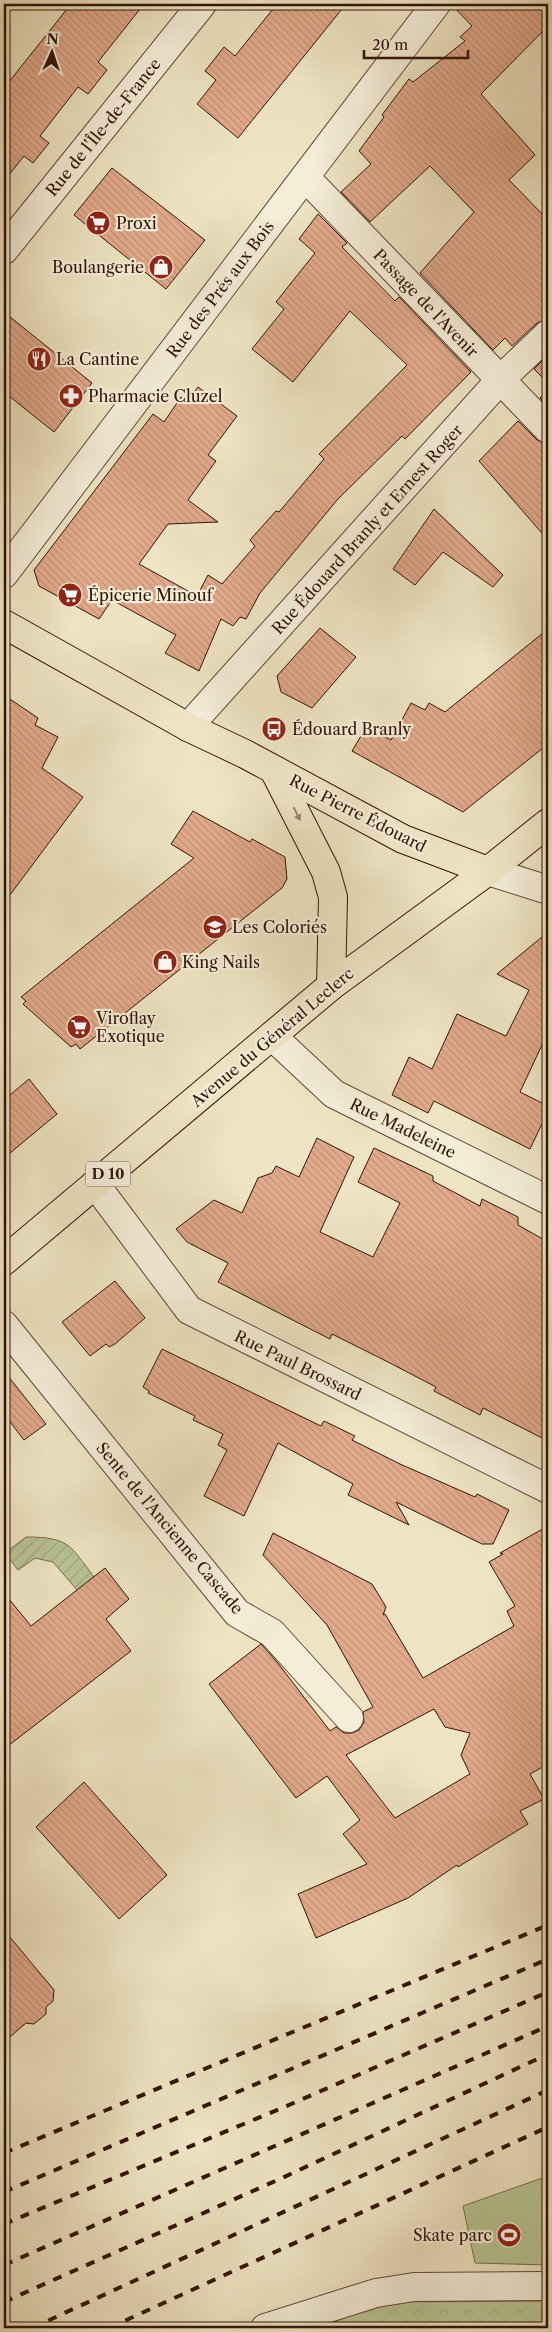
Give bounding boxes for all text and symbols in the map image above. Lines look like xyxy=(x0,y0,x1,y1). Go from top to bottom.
north arrow xyxy=(28,28,78,78)
scale bar xyxy=(364,28,468,60)
text: N xyxy=(46,30,59,48)
text: 20 m xyxy=(372,35,408,54)
street label: Rue de l'Île-de-France xyxy=(41,54,165,200)
supermarket icon: Proxi xyxy=(85,210,111,236)
place label: Proxi xyxy=(116,213,157,233)
street label: Rue des Prés aux Bois xyxy=(162,216,278,362)
street label: Passage de l'Avenir xyxy=(369,245,483,361)
shop icon: Boulangerie xyxy=(148,254,174,280)
place label: Boulangerie xyxy=(52,257,144,277)
restaurant icon: La Cantine xyxy=(26,346,52,372)
place label: La Cantine xyxy=(56,349,139,369)
pharmacy icon: Pharmacie Cluzel xyxy=(58,383,84,409)
place label: Pharmacie Cluzel xyxy=(88,386,223,406)
street label: Rue Édouard Branly et Ernest Roger xyxy=(267,420,467,638)
supermarket icon: Épicerie Minouf xyxy=(57,582,83,608)
place label: Épicerie Minouf xyxy=(88,585,215,605)
bus stop icon: Édouard Branly xyxy=(261,716,287,742)
place label: Édouard Branly xyxy=(292,719,412,739)
street label: Rue Pierre Édouard xyxy=(286,770,430,856)
one-way arrow xyxy=(293,807,301,821)
school or university icon: Les Coloriés xyxy=(202,914,228,940)
place label: Les Coloriés xyxy=(232,917,327,937)
shop icon: King Nails xyxy=(152,949,178,975)
place label: King Nails xyxy=(182,952,260,972)
street label: Avenue du Général Leclerc xyxy=(186,963,357,1112)
place label: Viroflay Exotique xyxy=(95,1008,165,1046)
supermarket icon: Viroflay Exotique xyxy=(66,1014,92,1040)
street label: Rue Madeleine xyxy=(347,1094,459,1162)
road number: D 10 xyxy=(86,1162,130,1186)
street label: Rue Paul Brossard xyxy=(231,1326,365,1404)
street label: Sente de l'Ancienne Cascade xyxy=(92,1438,248,1618)
sports icon: Skate parc xyxy=(496,2222,522,2248)
place label: Skate parc xyxy=(413,2225,492,2245)

